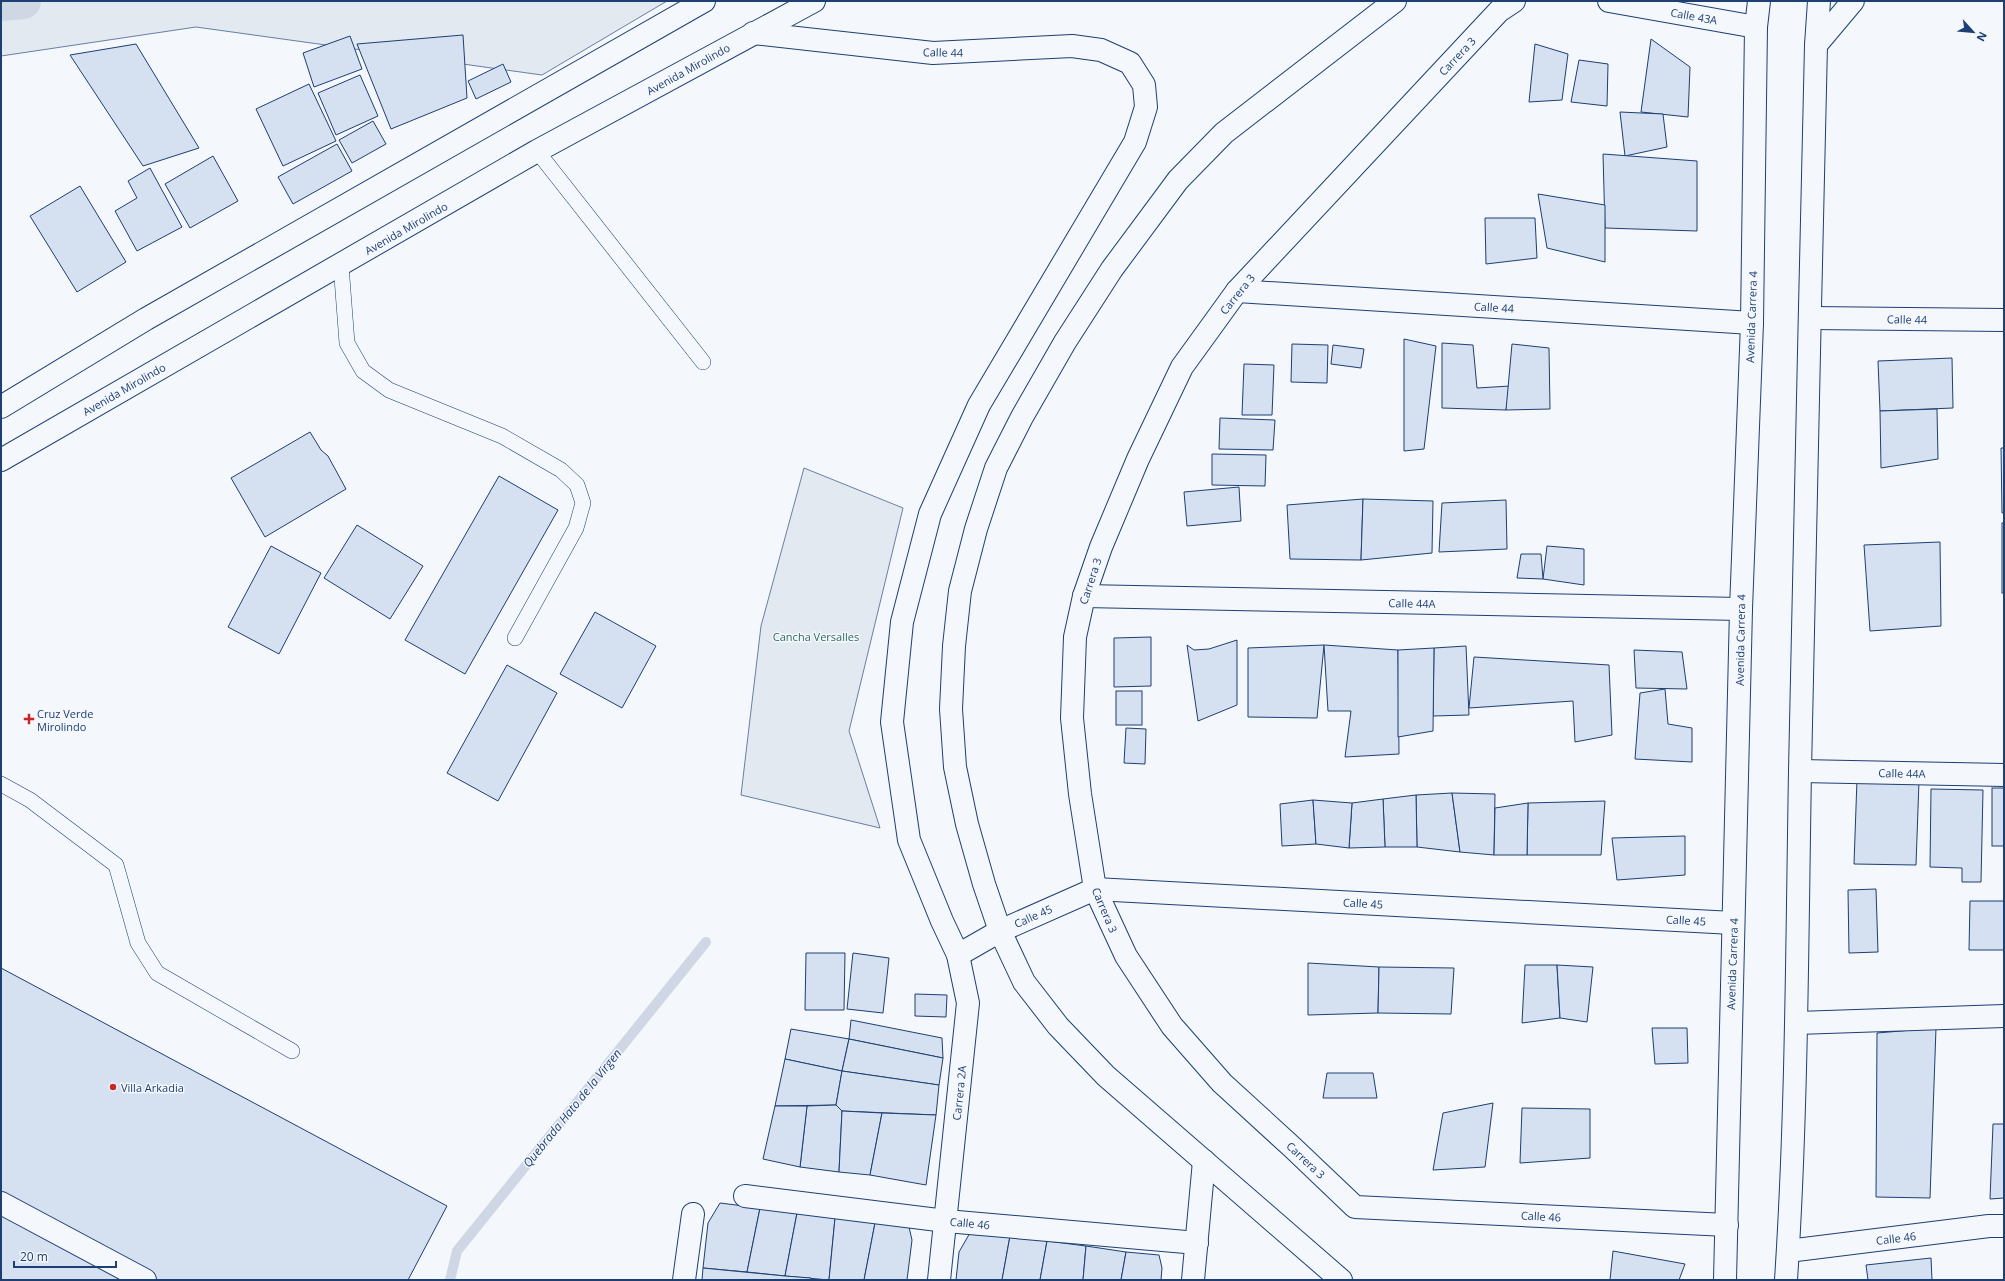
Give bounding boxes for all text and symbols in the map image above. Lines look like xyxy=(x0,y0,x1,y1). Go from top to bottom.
street label: Calle 43A xyxy=(1669,5,1719,27)
north arrow xyxy=(1953,12,1993,52)
text: N xyxy=(1974,29,1991,44)
street label: Carrera 3 xyxy=(1435,33,1479,79)
street label: Avenida Mirolindo xyxy=(644,40,733,98)
street label: Calle 44 xyxy=(923,44,964,60)
street label: Avenida Mirolindo xyxy=(362,198,450,258)
street label: Avenida Carrera 4 xyxy=(1742,270,1760,363)
street label: Carrera 3 xyxy=(1216,271,1258,317)
street label: Calle 44 xyxy=(1474,298,1515,316)
street label: Calle 44 xyxy=(1887,311,1928,327)
street label: Avenida Mirolindo xyxy=(80,359,168,419)
street label: Carrera 3 xyxy=(1075,556,1105,606)
street label: Avenida Carrera 4 xyxy=(1732,593,1748,686)
street label: Calle 44A xyxy=(1388,595,1436,611)
park label: Cancha Versalles xyxy=(773,629,859,644)
place label: Cruz Verde Mirolindo xyxy=(37,706,93,734)
marker: Cruz Verde Mirolindo xyxy=(24,714,34,724)
street label: Calle 44A xyxy=(1878,765,1926,781)
street label: Carrera 3 xyxy=(1089,885,1121,935)
street label: Calle 45 xyxy=(1343,894,1383,912)
street label: Calle 45 xyxy=(1012,901,1054,931)
street label: Calle 45 xyxy=(1666,911,1706,929)
street label: Avenida Carrera 4 xyxy=(1723,917,1741,1010)
water label: Quebrada Hato de la Virgen xyxy=(519,1045,625,1171)
street label: Carrera 2A xyxy=(949,1065,969,1121)
place label: Villa Arkadia xyxy=(121,1080,184,1095)
marker: Villa Arkadia xyxy=(108,1082,118,1092)
street label: Carrera 3 xyxy=(1283,1138,1329,1182)
street label: Calle 46 xyxy=(1521,1207,1561,1225)
street label: Calle 46 xyxy=(949,1214,991,1232)
street label: Calle 46 xyxy=(1875,1228,1917,1248)
scale bar xyxy=(14,1243,116,1269)
text: 20 m xyxy=(20,1248,48,1265)

